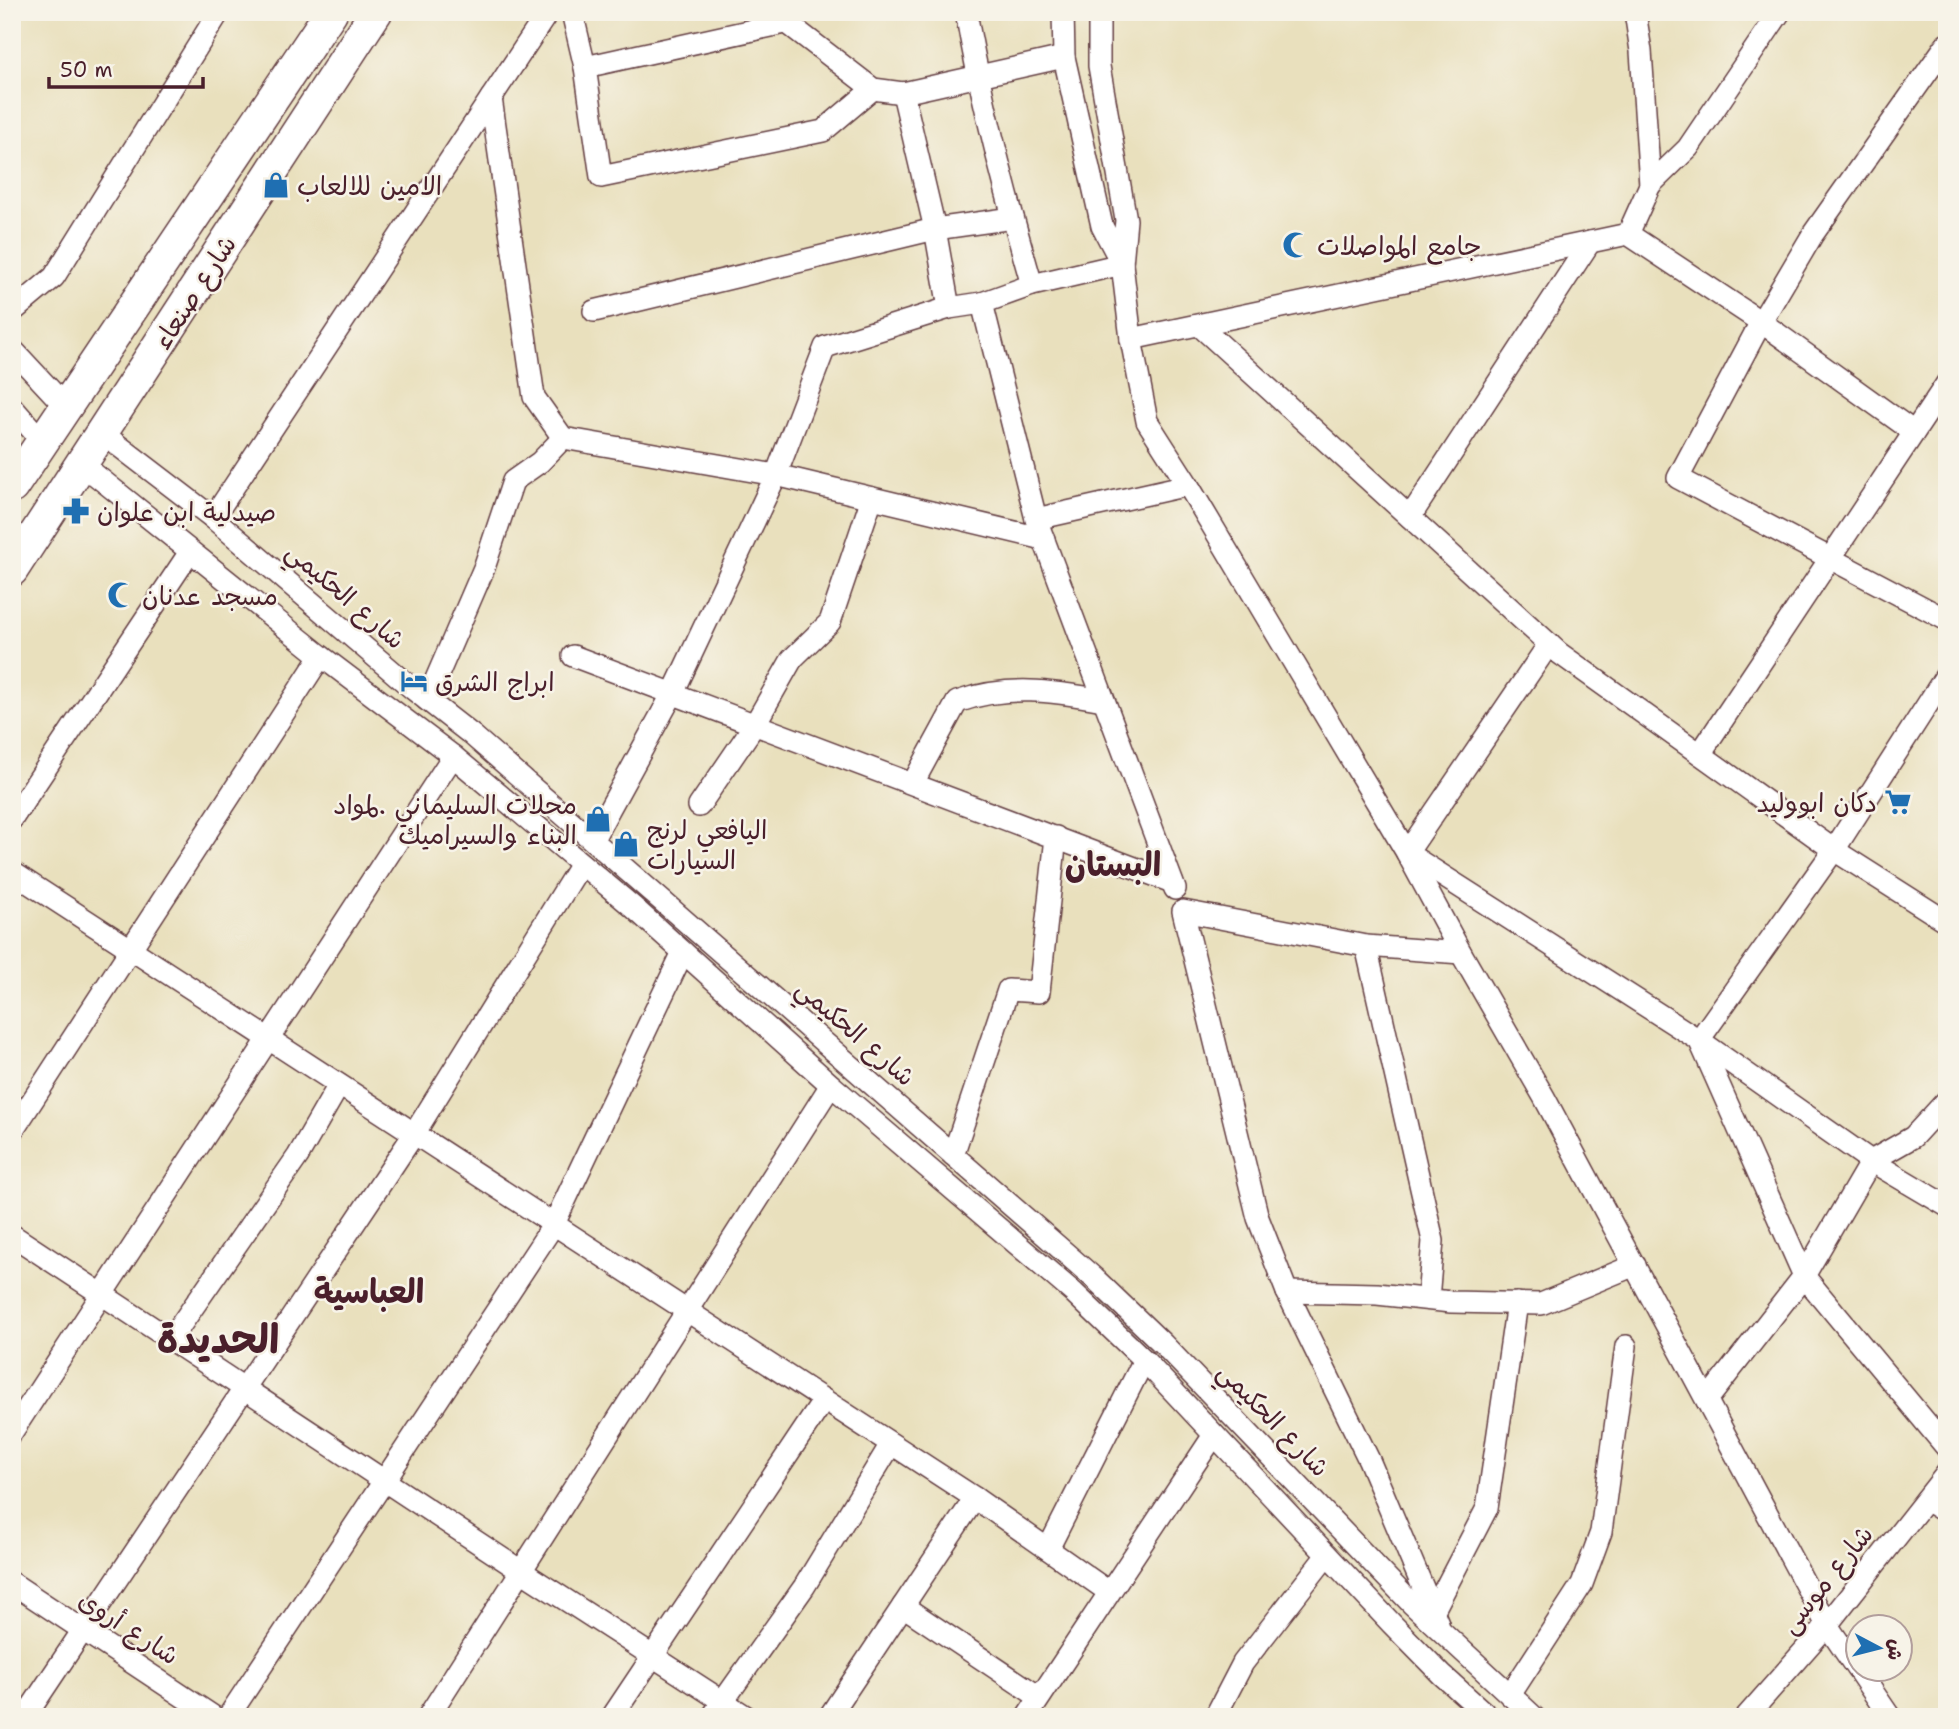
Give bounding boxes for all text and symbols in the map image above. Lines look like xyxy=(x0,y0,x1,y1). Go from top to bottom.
scale bar xyxy=(49,46,203,90)
text: 50 m xyxy=(60,56,113,84)
place label: الامين للالعاب xyxy=(297,168,442,203)
shop icon: الامين للالعاب xyxy=(261,170,291,200)
street label: شارع صنعاء xyxy=(144,228,245,356)
place label: جامع المواصلات xyxy=(1317,228,1482,265)
mosque icon: جامع المواصلات xyxy=(1281,230,1311,260)
place label: صيدلية ابن علوان xyxy=(97,494,276,529)
pharmacy icon: صيدلية ابن علوان xyxy=(61,496,91,526)
street label: شارع الحكيمي xyxy=(275,533,413,661)
place label: مسجد عدنان xyxy=(142,578,278,613)
mosque icon: مسجد عدنان xyxy=(106,580,136,610)
place label: ابراج الشرق xyxy=(435,664,555,700)
hotel icon: ابراج الشرق xyxy=(399,666,429,696)
place label: دكان ابووليد xyxy=(1756,785,1877,820)
place label: محلات السليماني .لمواد البناء والسيراميك xyxy=(333,787,577,852)
supermarket icon: دكان ابووليد xyxy=(1883,787,1913,817)
shop icon: محلات السليماني .لمواد البناء والسيراميك xyxy=(583,804,613,834)
place label: اليافعي لرنج السيارات xyxy=(647,812,767,877)
shop icon: اليافعي لرنج السيارات xyxy=(611,829,641,859)
district label: البستان xyxy=(1065,842,1161,887)
street label: شارع الحكيمي xyxy=(785,970,923,1098)
district label: العباسية xyxy=(314,1269,424,1314)
district label: الحديدة xyxy=(157,1312,279,1366)
street label: شارع الحكيمي xyxy=(1206,1354,1338,1488)
street label: شارع موسى xyxy=(1771,1517,1881,1641)
street label: شارع أروى xyxy=(71,1582,186,1673)
north arrow xyxy=(1843,1614,1913,1684)
text: ش xyxy=(1882,1638,1909,1662)

